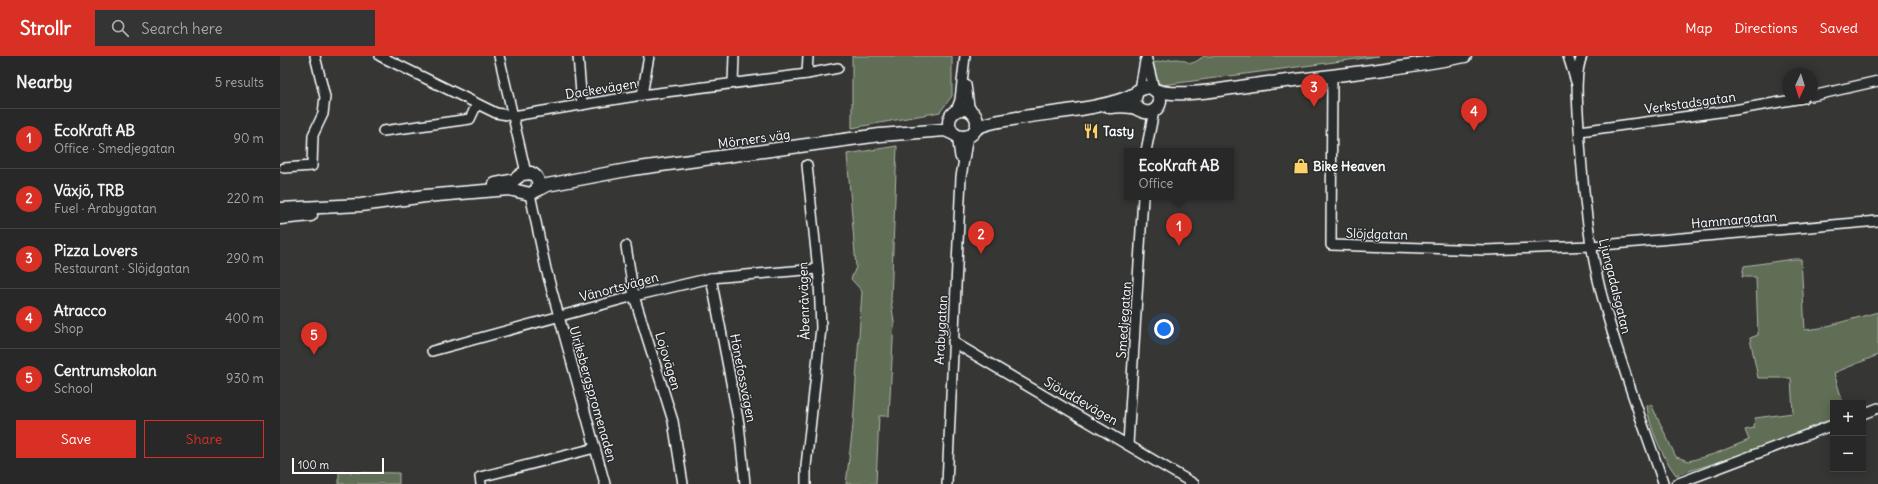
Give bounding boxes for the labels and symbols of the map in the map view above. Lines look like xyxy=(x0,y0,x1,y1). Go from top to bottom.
north arrow xyxy=(1782,68,1818,104)
pin: 3 xyxy=(1301,74,1327,107)
street label: Dackevägen xyxy=(564,75,638,103)
street label: Verkstadsgatan xyxy=(1643,88,1737,118)
pin: 4 xyxy=(1461,98,1487,131)
restaurant icon: Tasty xyxy=(1082,122,1100,140)
place label: Tasty xyxy=(1103,123,1134,140)
street label: Mörners väg xyxy=(717,126,791,152)
shop icon: Bike Heaven xyxy=(1292,157,1310,175)
place label: Bike Heaven xyxy=(1313,158,1386,175)
street label: Hammargatan xyxy=(1690,208,1778,232)
pin: 1 xyxy=(1166,213,1192,246)
pin: 2 xyxy=(968,221,994,254)
street label: Slöjdgatan xyxy=(1346,224,1409,244)
street label: Ljungadalsgatan xyxy=(1595,237,1635,336)
street label: Åbenråvägen xyxy=(793,261,814,340)
street label: Vänortsvägen xyxy=(578,268,661,306)
street label: Smedjegatan xyxy=(1113,280,1135,359)
street label: Arabygatan xyxy=(931,294,951,365)
your location xyxy=(1154,319,1174,339)
pin: 5 xyxy=(301,322,327,355)
street label: Ulriksbergspromenaden xyxy=(565,324,621,464)
street label: Lojovägen xyxy=(651,330,685,393)
street label: Hönefossvägen xyxy=(726,332,760,424)
street label: Sjöuddevägen xyxy=(1041,373,1121,429)
scale bar xyxy=(292,456,384,475)

